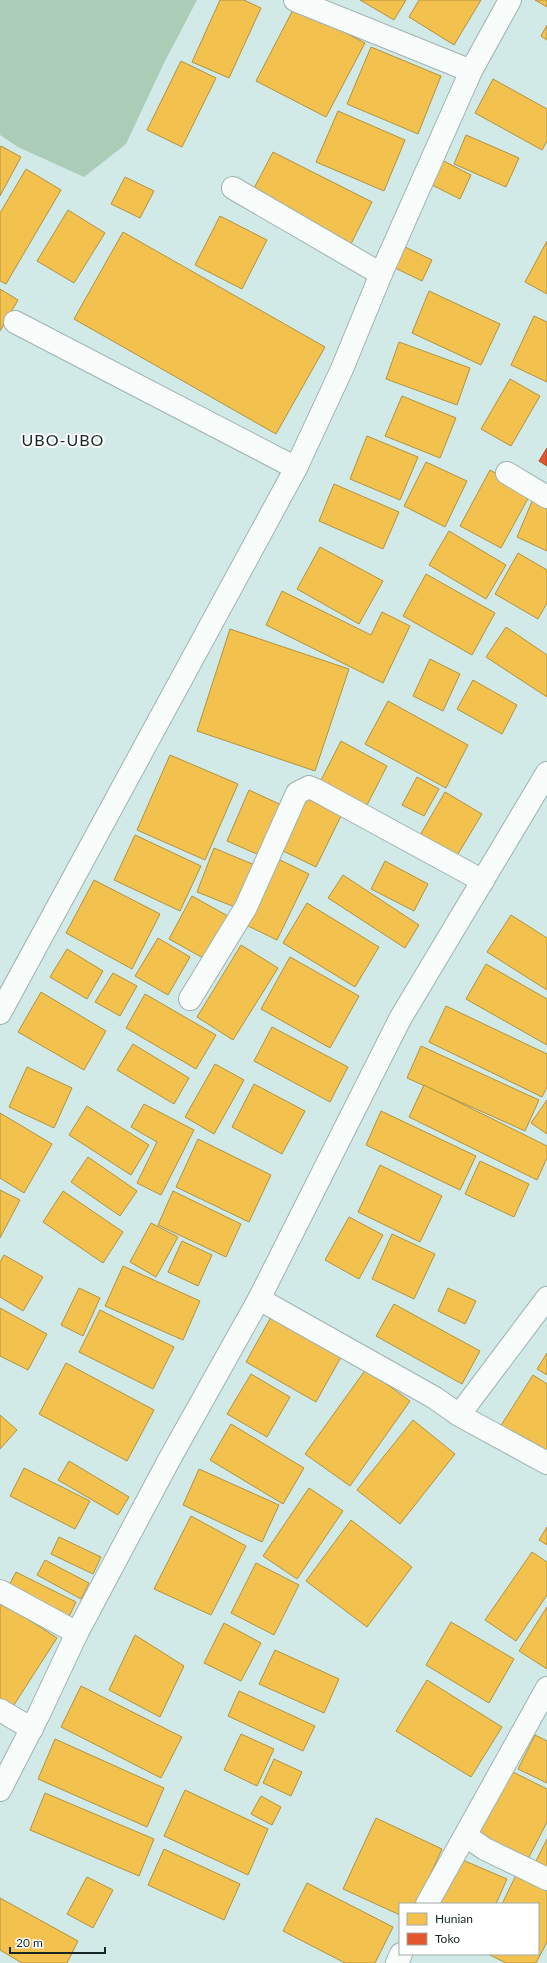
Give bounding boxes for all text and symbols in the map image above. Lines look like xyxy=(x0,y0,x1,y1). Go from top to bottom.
district label: UBO-UBO xyxy=(22,430,104,449)
legend xyxy=(399,1903,539,1955)
text: Hunian xyxy=(435,1911,473,1926)
scale bar xyxy=(10,1929,105,1955)
text: Toko xyxy=(435,1931,460,1946)
text: 20 m xyxy=(16,1935,43,1950)

